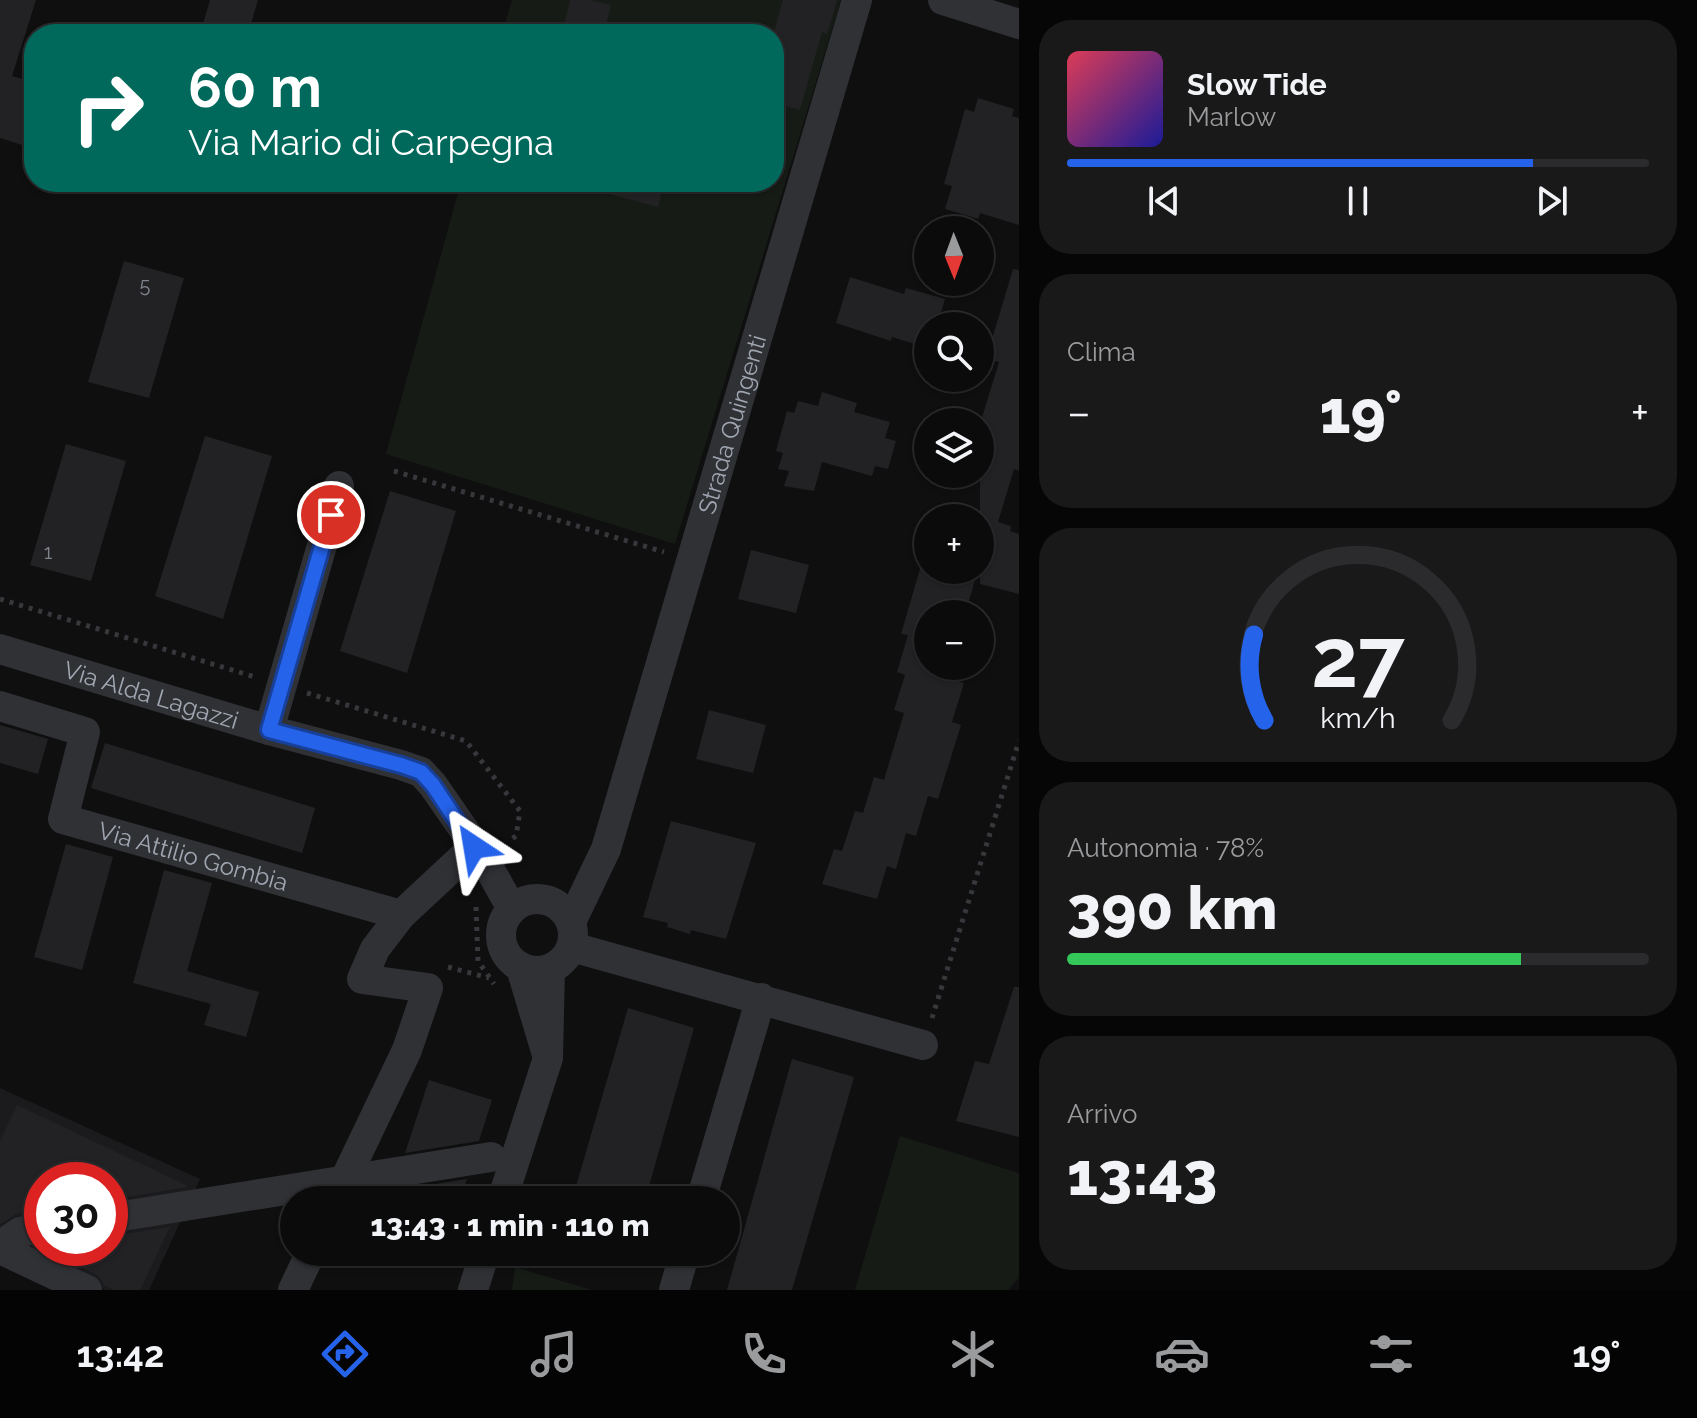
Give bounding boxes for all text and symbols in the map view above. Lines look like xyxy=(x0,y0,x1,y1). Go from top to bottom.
text: 60 m xyxy=(188,54,322,120)
icon: right xyxy=(56,56,160,160)
text: Slow Tide xyxy=(1187,67,1327,102)
text: Marlow xyxy=(1187,102,1276,132)
text: Via Mario di Carpegna xyxy=(188,121,554,163)
icon: previous xyxy=(1142,179,1186,223)
icon: pause xyxy=(1336,179,1380,223)
icon: next xyxy=(1530,179,1574,223)
north arrow xyxy=(914,216,994,296)
map controls xyxy=(914,216,994,680)
house number: 5 xyxy=(140,273,151,297)
button: search xyxy=(914,312,994,392)
street label: Strada Quingenti xyxy=(691,331,772,517)
text: Clima xyxy=(1067,337,1136,367)
text: 19° xyxy=(1320,377,1402,447)
text: − xyxy=(1067,387,1091,438)
text: + xyxy=(1631,387,1649,438)
button: layers xyxy=(914,408,994,488)
pin xyxy=(297,481,365,549)
icon: arrive xyxy=(309,493,353,537)
button: + xyxy=(914,504,994,584)
house number: 1 xyxy=(44,540,53,564)
button: − xyxy=(914,600,994,680)
text: 27 xyxy=(1311,609,1405,706)
street label: Via Alda Lagazzi xyxy=(61,655,242,735)
text: km/h xyxy=(1320,701,1396,735)
position arrow xyxy=(432,805,516,889)
street label: Via Attilio Gombia xyxy=(95,815,291,897)
text: Autonomia · 78% xyxy=(1067,833,1264,863)
text: 390 km xyxy=(1067,873,1278,943)
text: Arrivo xyxy=(1067,1099,1137,1129)
text: 13:43 xyxy=(1067,1139,1217,1209)
speed limit sign: 30 xyxy=(24,1162,128,1266)
text: 13:43 · 1 min · 110 m xyxy=(370,1208,650,1243)
icon: directions xyxy=(317,1326,373,1382)
icon: music xyxy=(526,1326,582,1382)
icon: phone xyxy=(736,1326,792,1382)
icon: climate xyxy=(945,1326,1001,1382)
icon: car xyxy=(1154,1326,1210,1382)
icon: filters xyxy=(1363,1326,1419,1382)
text: 13:42 xyxy=(77,1333,164,1375)
text: 19° xyxy=(1572,1333,1620,1375)

